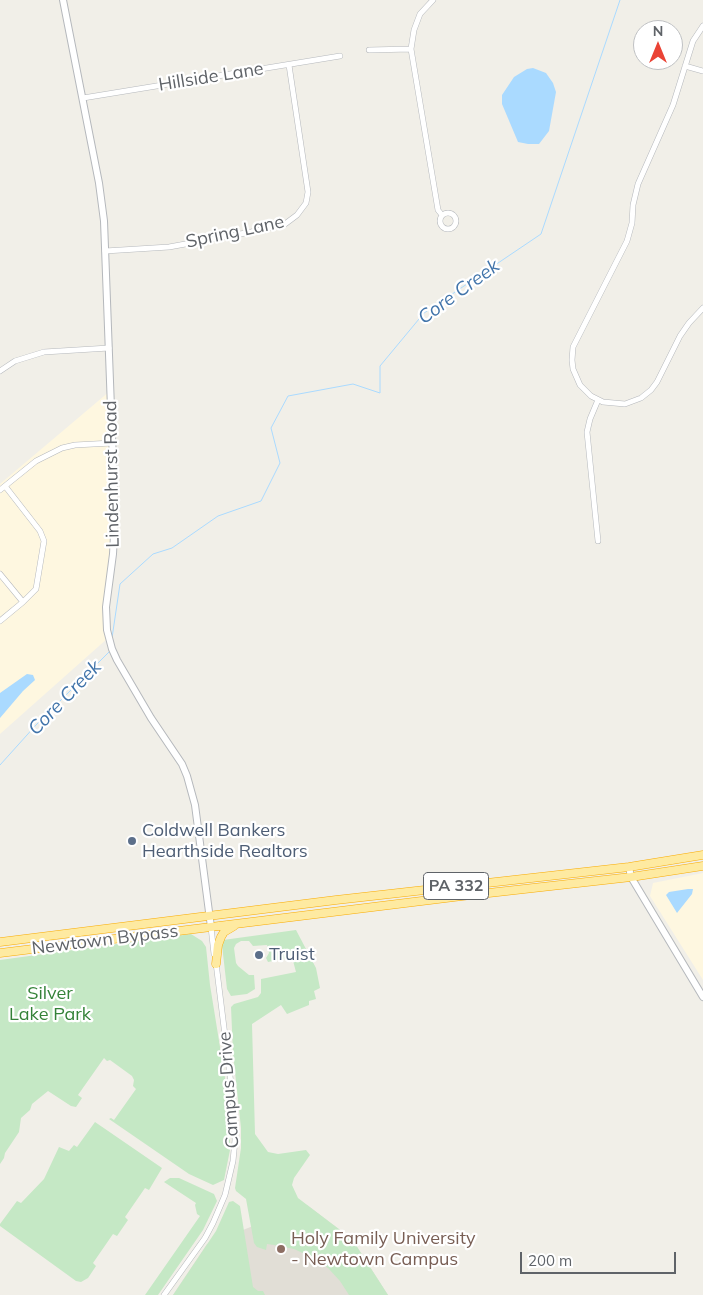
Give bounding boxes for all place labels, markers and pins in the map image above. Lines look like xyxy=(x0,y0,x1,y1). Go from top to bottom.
place label: Coldwell Bankers Hearthside Realtors xyxy=(142,820,308,862)
marker: Coldwell Bankers Hearthside Realtors xyxy=(126,835,138,847)
place label: Truist xyxy=(269,944,315,966)
marker: Truist xyxy=(253,949,265,961)
place label: Holy Family University - Newtown Campus xyxy=(291,1228,476,1270)
marker: Holy Family University - Newtown Campus xyxy=(275,1243,287,1255)

